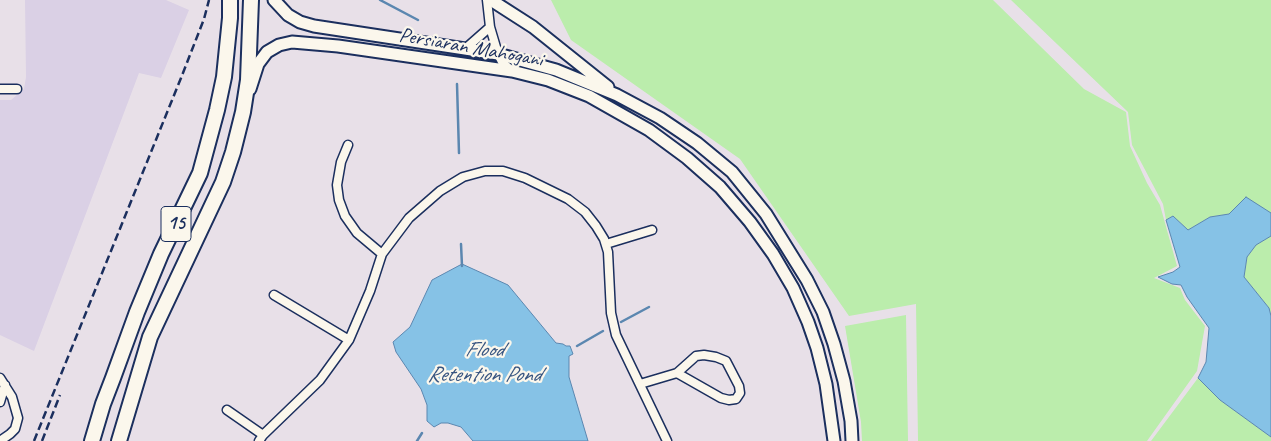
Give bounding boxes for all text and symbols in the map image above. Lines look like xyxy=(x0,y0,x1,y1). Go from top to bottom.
street label: Persiaran Mahogani xyxy=(397,23,545,73)
road number: 15 xyxy=(161,206,191,242)
water label: Flood Retention Pond xyxy=(427,337,541,388)

